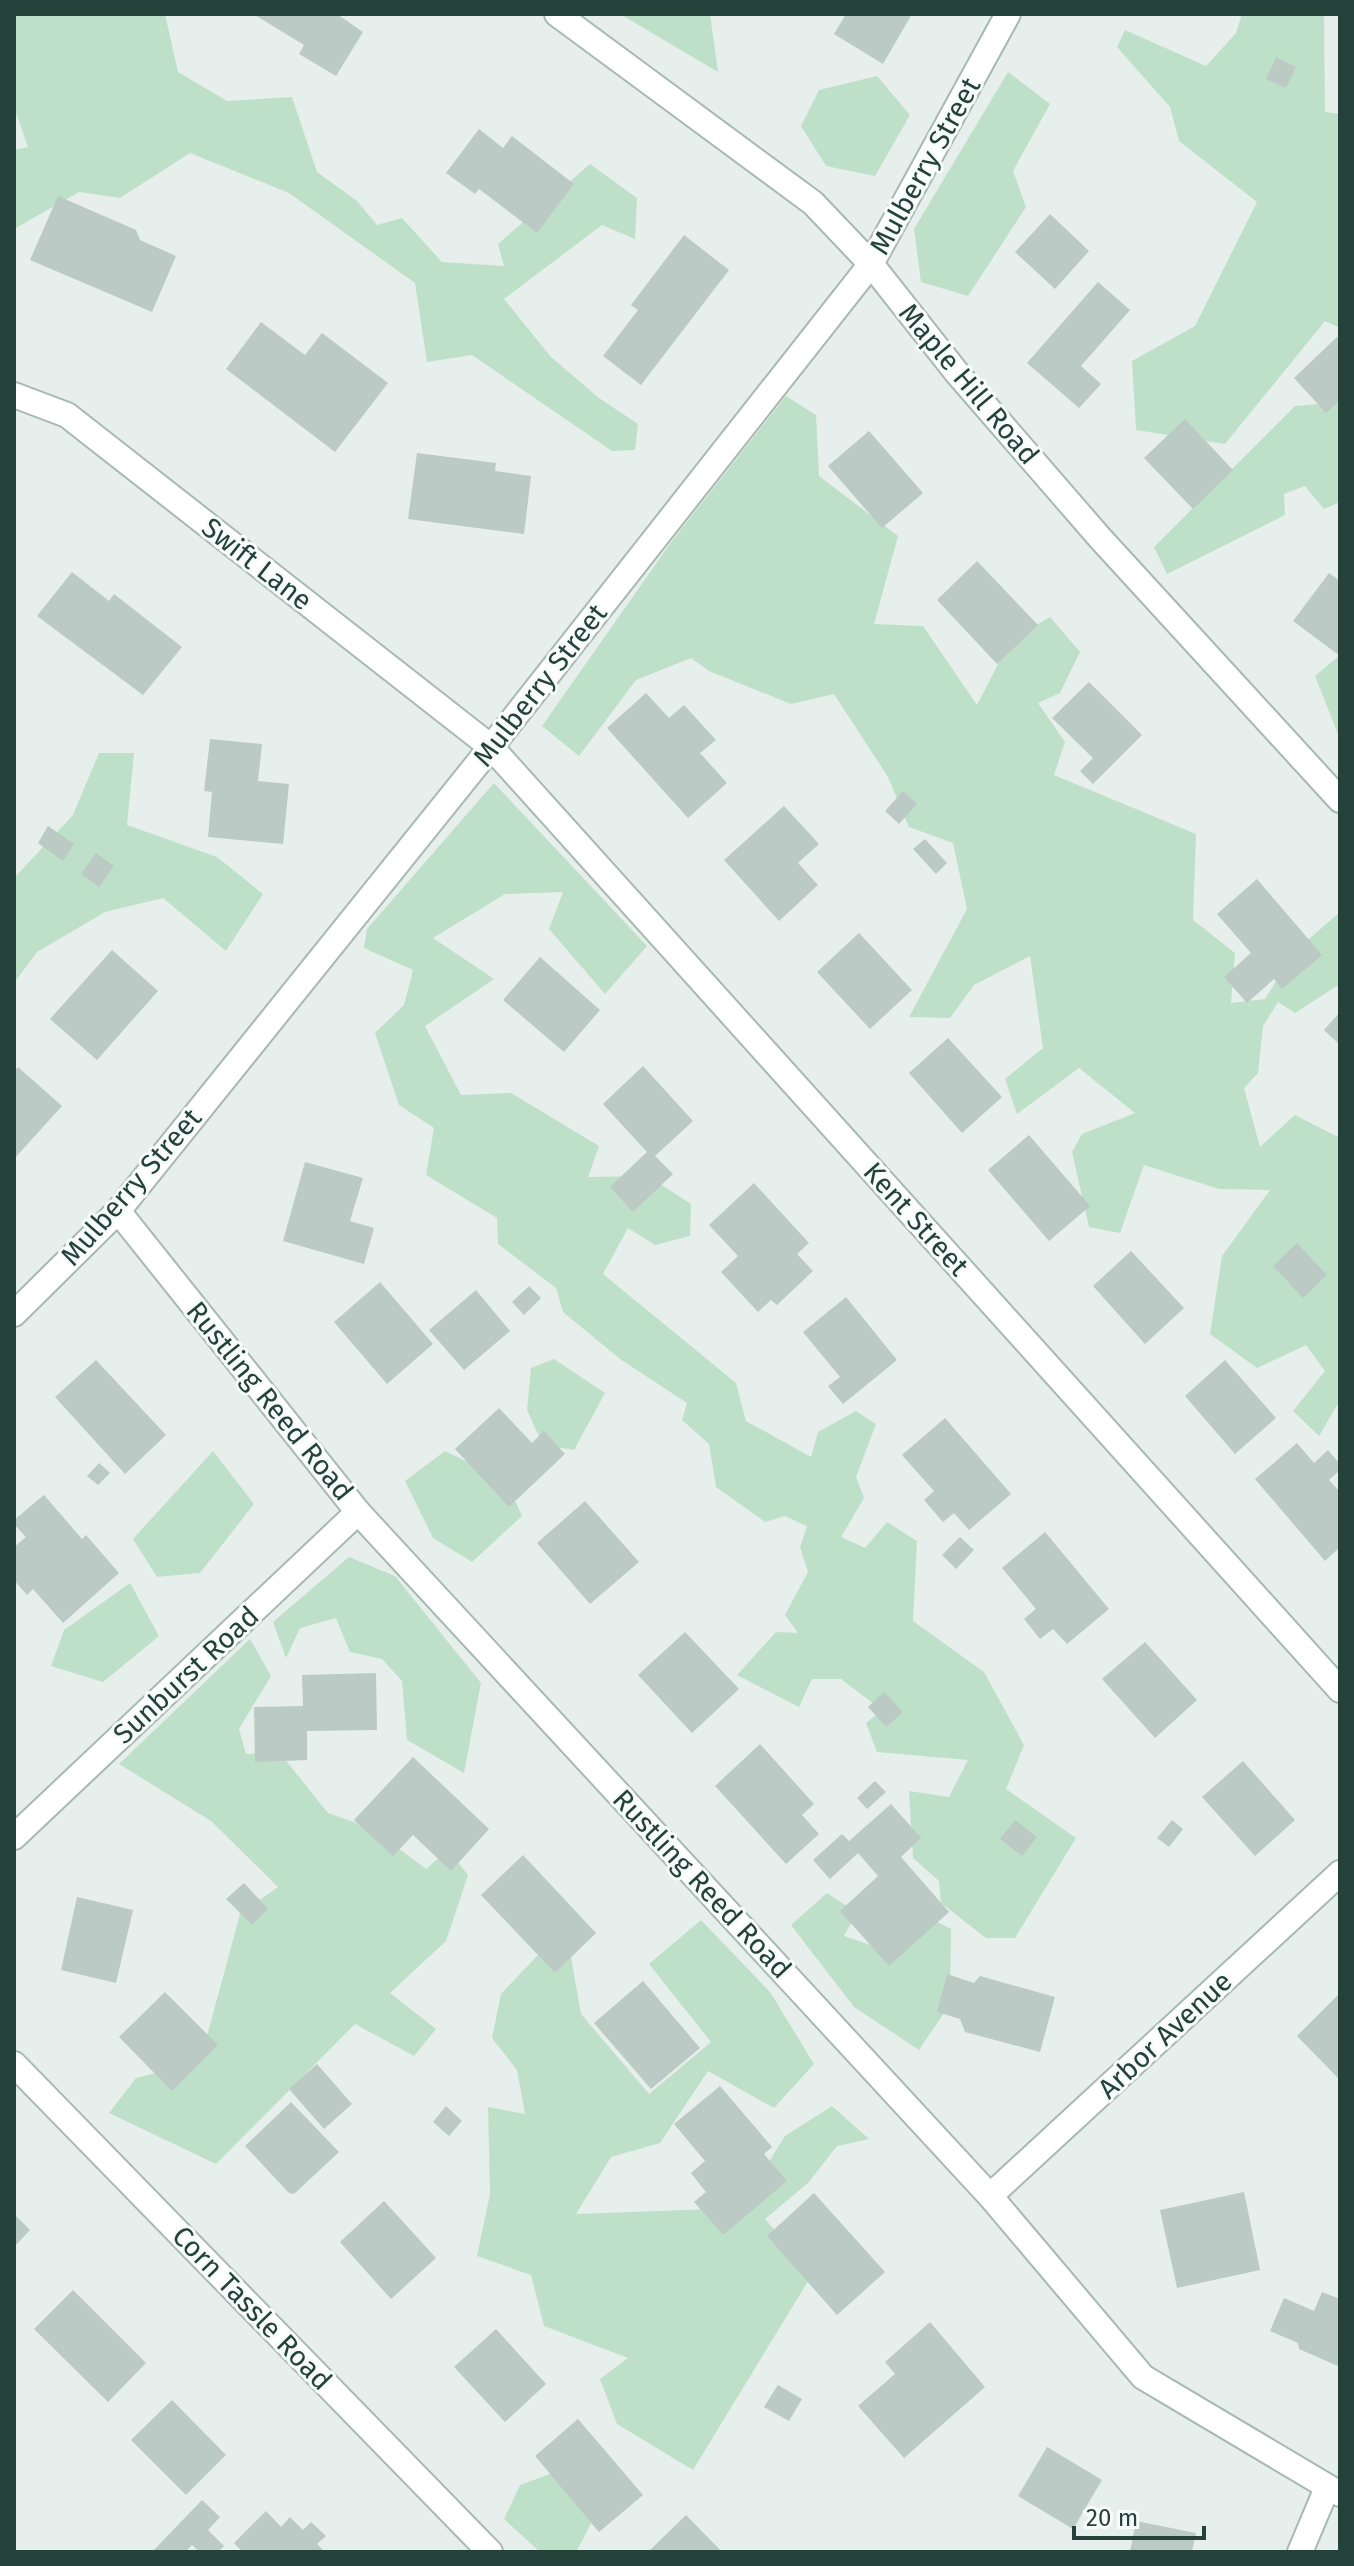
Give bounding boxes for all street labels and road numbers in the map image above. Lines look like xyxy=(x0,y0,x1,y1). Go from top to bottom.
street label: Mulberry Street xyxy=(863,71,988,260)
street label: Maple Hill Road xyxy=(892,297,1046,471)
street label: Swift Lane xyxy=(195,511,319,617)
street label: Mulberry Street xyxy=(466,597,614,773)
street label: Mulberry Street xyxy=(54,1101,209,1272)
street label: Kent Street xyxy=(856,1155,976,1283)
street label: Rustling Reed Road xyxy=(180,1295,360,1507)
street label: Sunburst Road xyxy=(107,1599,265,1751)
street label: Rustling Reed Road xyxy=(606,1783,798,1985)
street label: Arbor Avenue xyxy=(1091,1965,1239,2105)
street label: Corn Tassle Road xyxy=(165,2219,339,2397)

